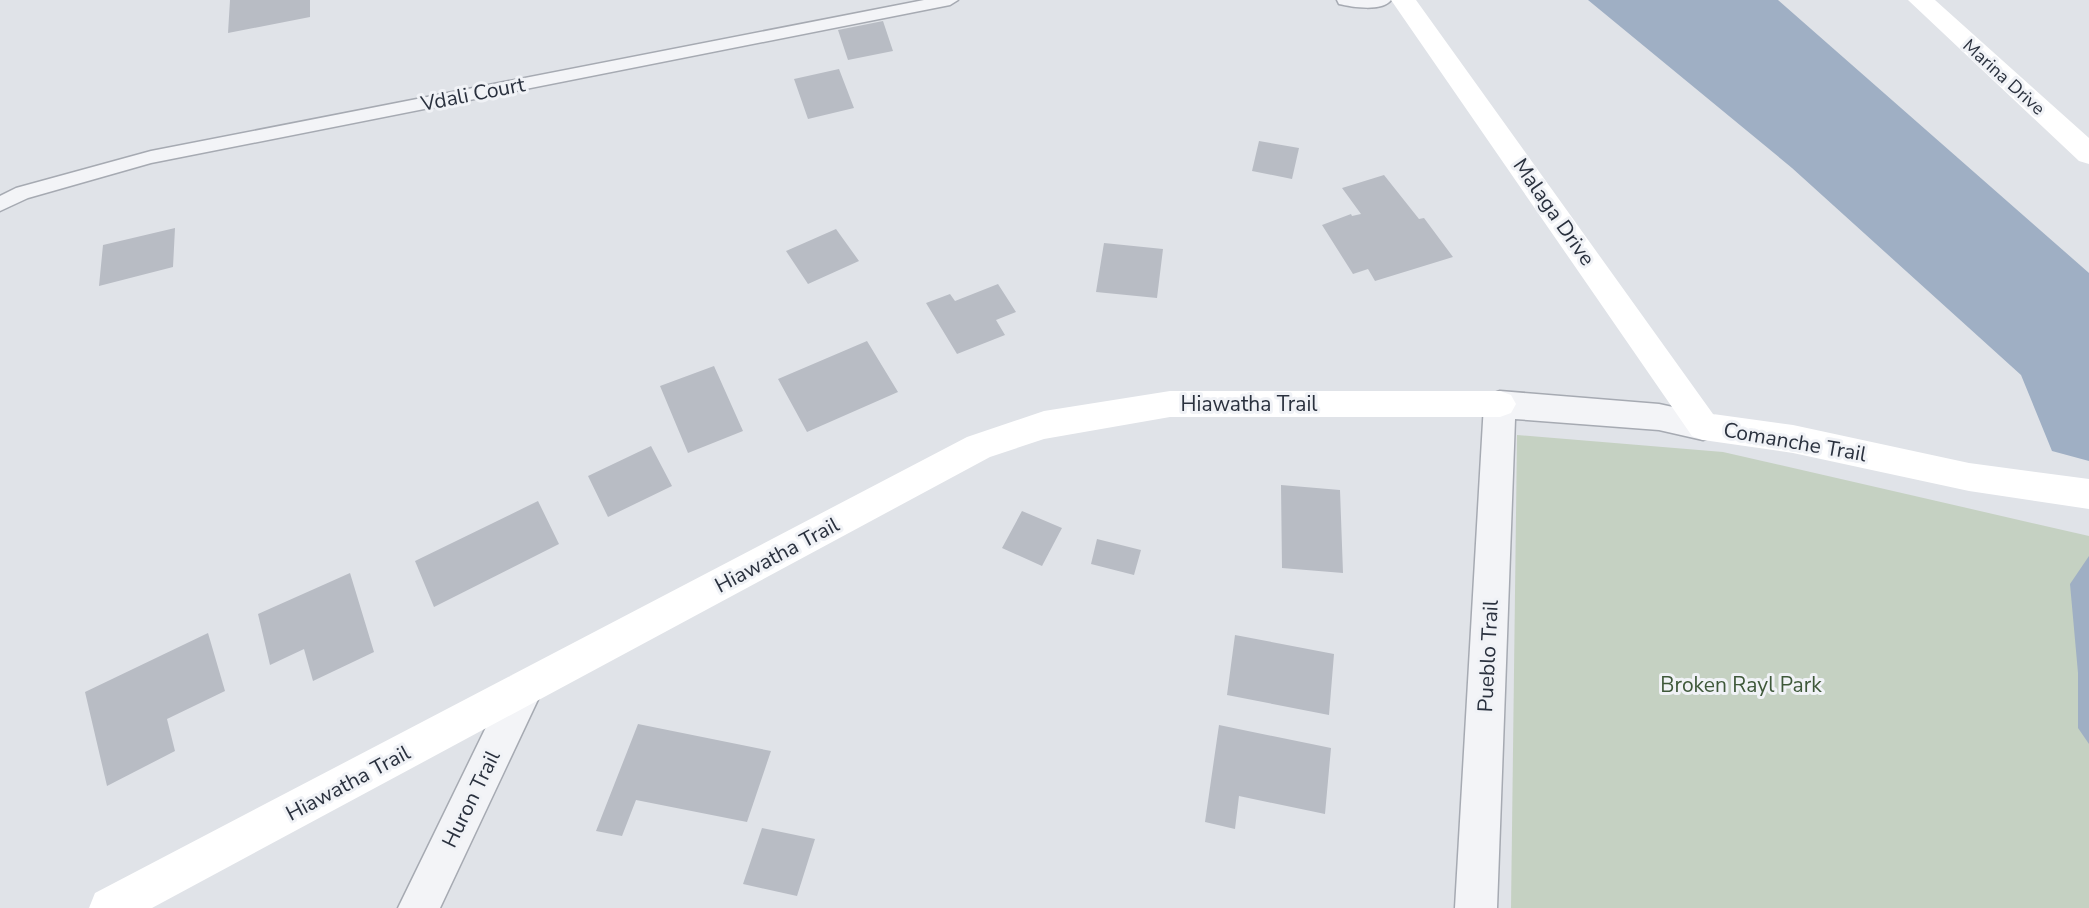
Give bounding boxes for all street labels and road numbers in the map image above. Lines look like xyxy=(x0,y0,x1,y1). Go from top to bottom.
street label: Marina Drive xyxy=(1958,34,2050,120)
street label: Vdali Court xyxy=(418,70,528,118)
street label: Malaga Drive xyxy=(1507,153,1601,271)
street label: Hiawatha Trail xyxy=(1181,390,1318,418)
street label: Comanche Trail xyxy=(1721,416,1870,469)
street label: Hiawatha Trail xyxy=(710,510,845,600)
street label: Pueblo Trail xyxy=(1471,598,1505,713)
street label: Hiawatha Trail xyxy=(281,738,416,828)
street label: Huron Trail xyxy=(435,745,507,852)

